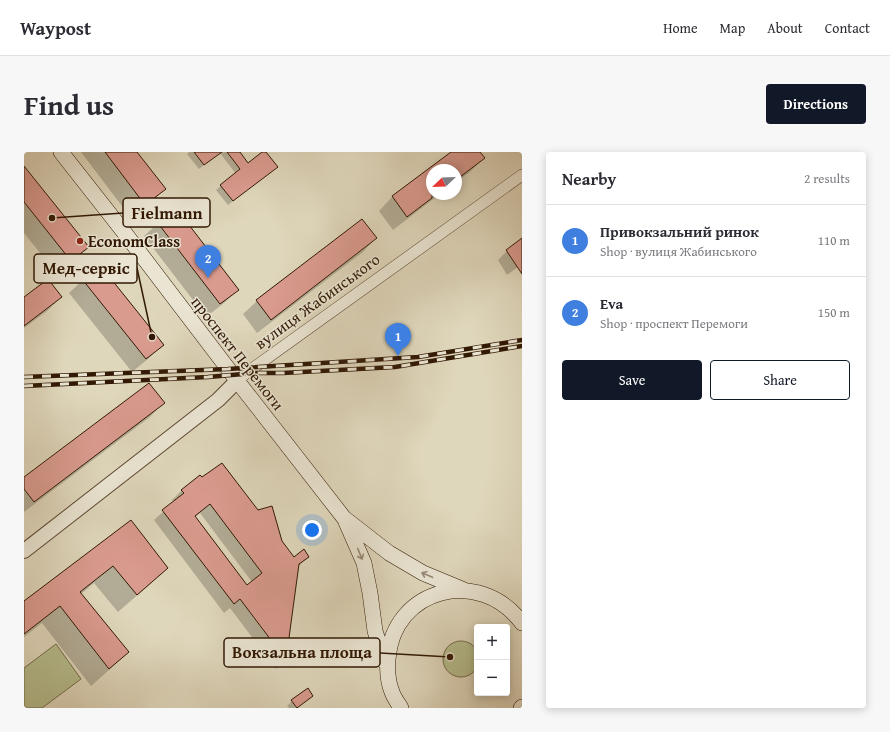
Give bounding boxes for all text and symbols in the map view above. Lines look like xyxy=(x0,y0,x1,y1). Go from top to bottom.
text: Waypost xyxy=(20,14,91,42)
text: Home xyxy=(663,18,698,38)
text: Map xyxy=(720,18,745,38)
text: About xyxy=(767,18,803,38)
text: Contact xyxy=(825,18,870,38)
text: Find us xyxy=(24,84,114,125)
button: Directions xyxy=(766,84,866,124)
north arrow xyxy=(426,164,462,200)
text: Nearby xyxy=(562,166,616,191)
text: 2 results xyxy=(804,169,850,188)
callout: Fielmann xyxy=(123,198,210,227)
text: Fielmann xyxy=(131,200,203,225)
text: Привокзальний ринок xyxy=(600,221,759,242)
place label: EconomClass xyxy=(88,229,180,253)
text: 1 xyxy=(572,231,578,250)
text: 110 m xyxy=(818,231,850,250)
marker: EconomClass xyxy=(75,236,85,246)
text: Shop · вулиця Жабинського xyxy=(600,242,757,261)
pin: 2 xyxy=(195,245,221,278)
street label: вулиця Жабинського xyxy=(249,247,385,355)
callout: Мед-сервіс xyxy=(34,254,137,283)
text: Мед-сервіс xyxy=(42,255,130,280)
street label: проспект Перемоги xyxy=(186,291,291,415)
text: Eva xyxy=(600,293,623,314)
text: 2 xyxy=(572,303,578,322)
text: 150 m xyxy=(818,303,850,322)
text: Shop · проспект Перемоги xyxy=(600,314,748,333)
pin: 1 xyxy=(385,323,411,356)
button: Save xyxy=(562,360,702,400)
button: Share xyxy=(710,360,850,400)
your location xyxy=(302,520,322,540)
one-way arrow xyxy=(356,547,364,559)
one-way arrow xyxy=(422,571,434,578)
map controls xyxy=(474,624,510,696)
button: + xyxy=(474,624,510,660)
callout: Вокзальна площа xyxy=(224,638,380,667)
text: Вокзальна площа xyxy=(232,639,372,664)
button: − xyxy=(474,660,510,696)

